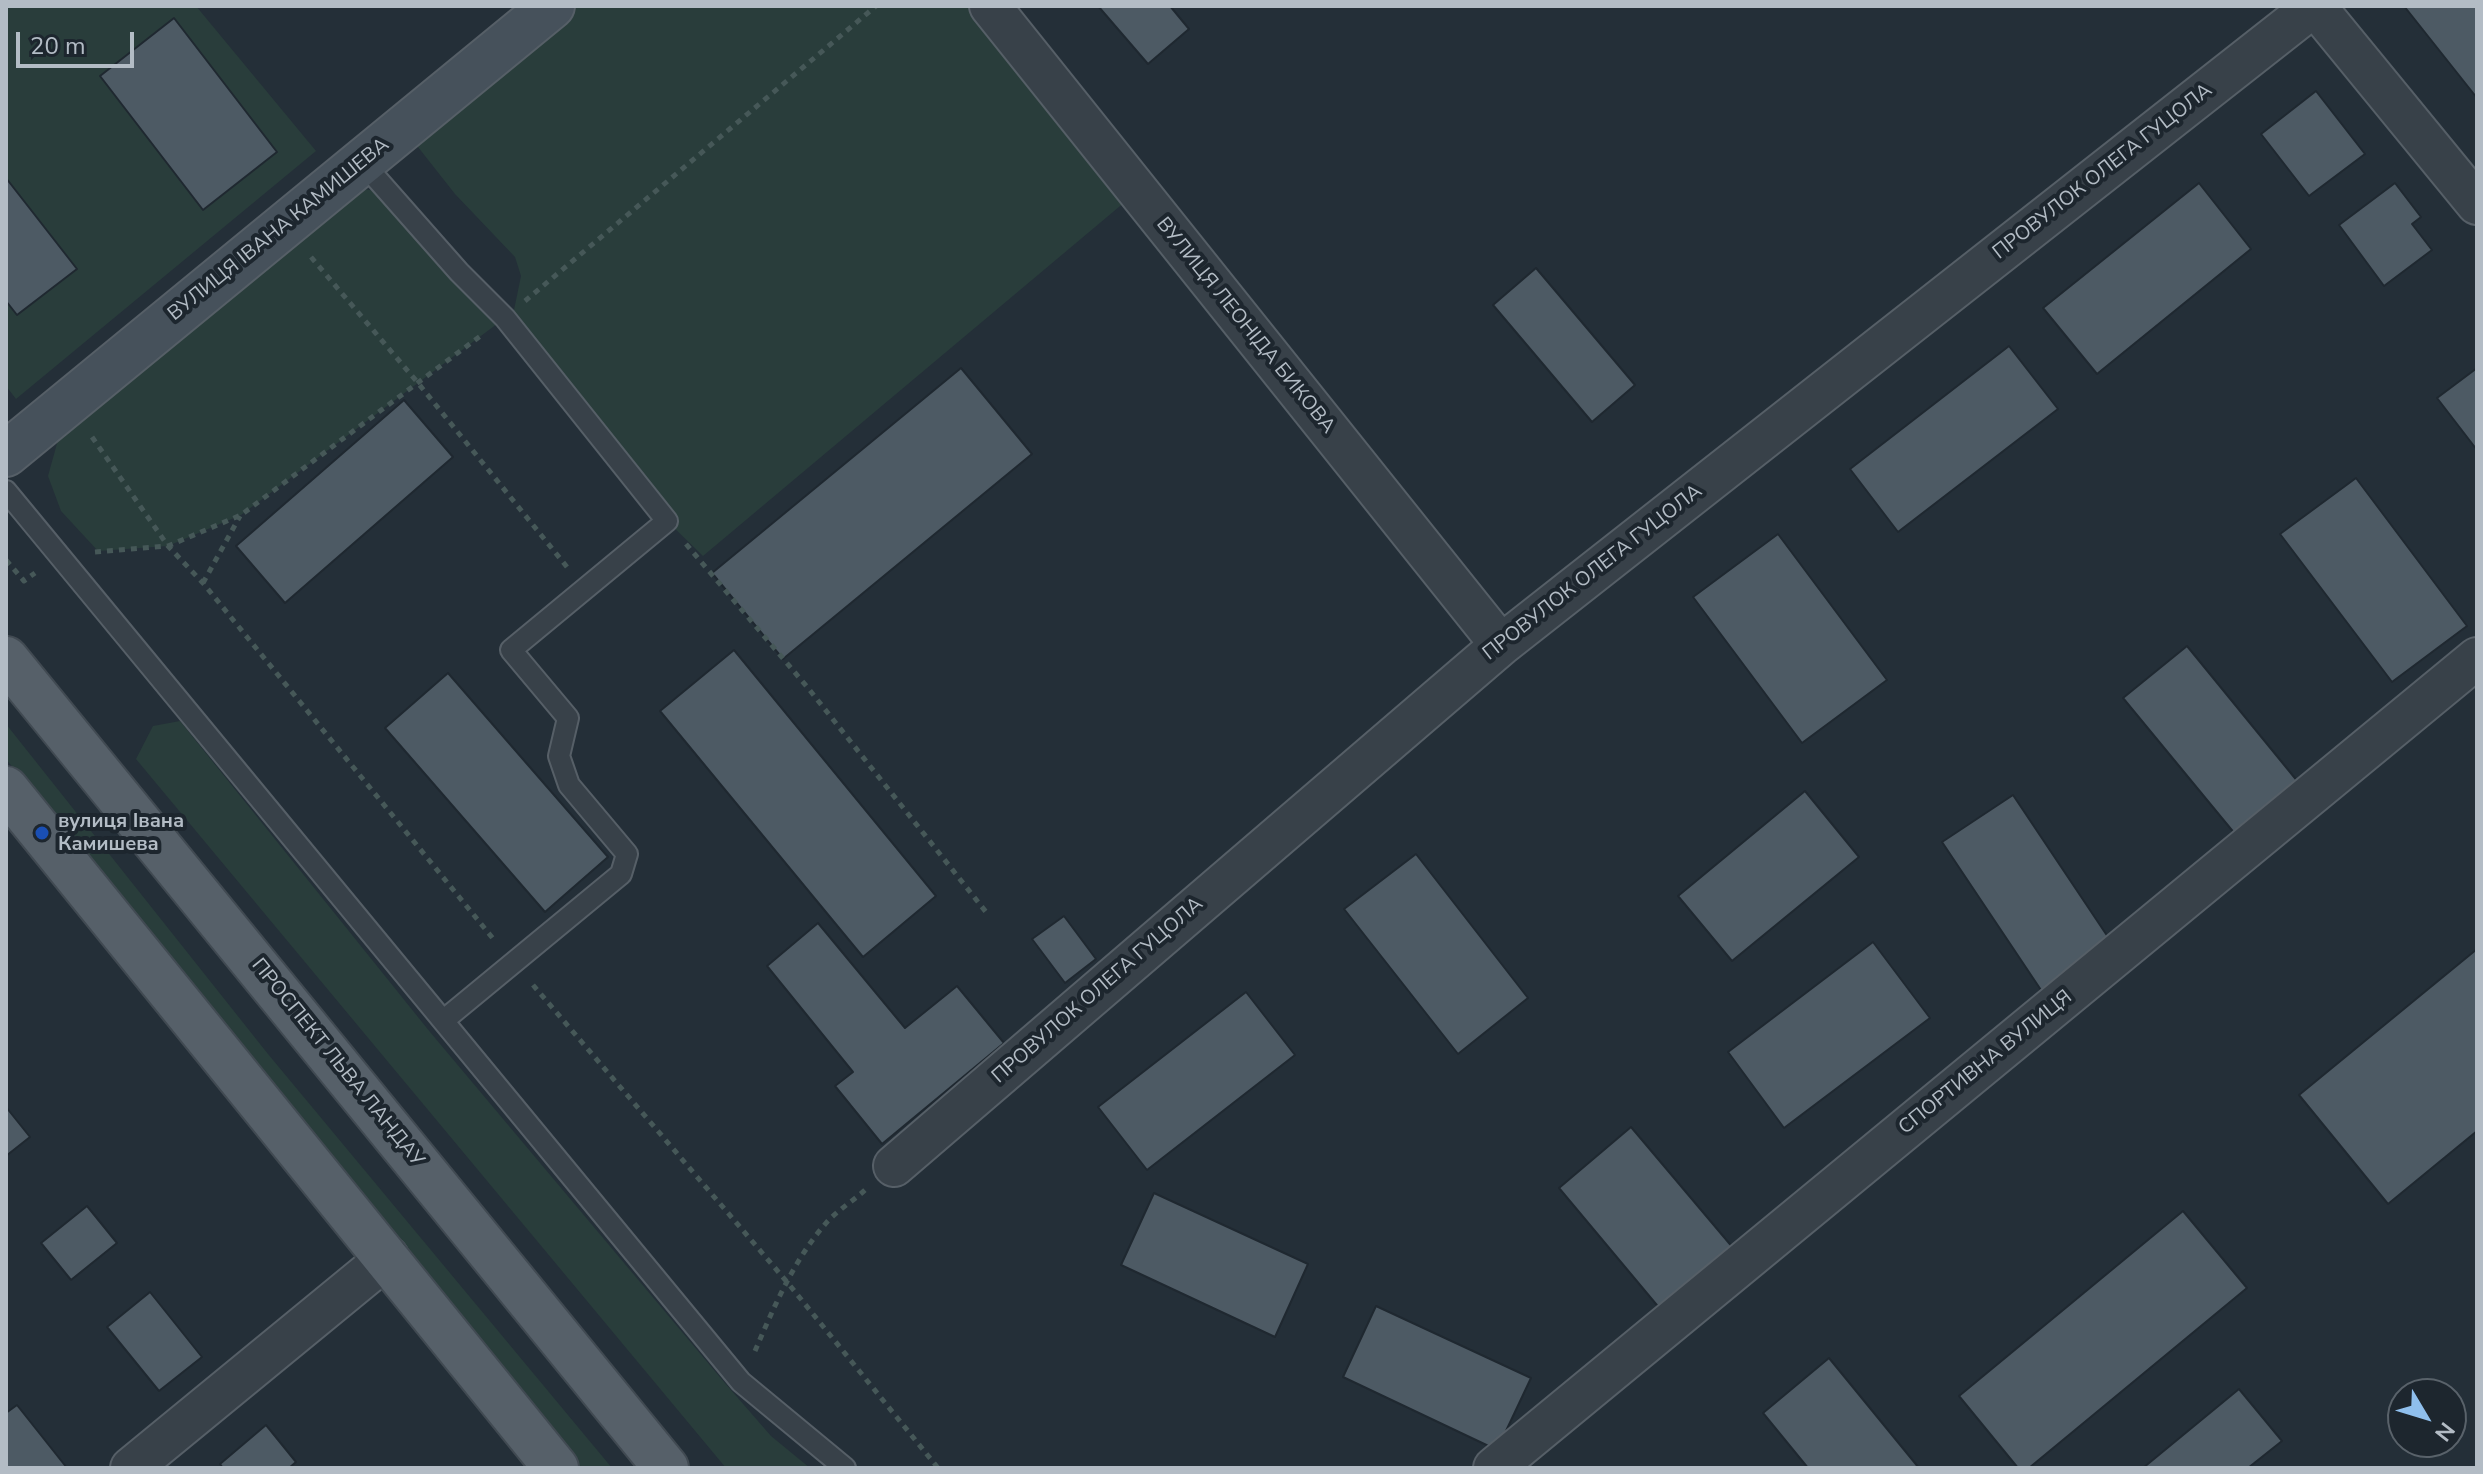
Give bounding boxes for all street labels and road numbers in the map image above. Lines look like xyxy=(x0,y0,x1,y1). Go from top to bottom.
street label: ПРОВУЛОК ОЛЕГА ГУЦОЛА xyxy=(1989,79,2217,265)
street label: ВУЛИЦЯ ІВАНА КАМИШЕВА xyxy=(164,133,394,327)
street label: ВУЛИЦЯ ЛЕОНІДА БИКОВА xyxy=(1150,213,1340,439)
street label: ПРОВУЛОК ОЛЕГА ГУЦОЛА xyxy=(1479,480,1707,666)
street label: ПРОВУЛОК ОЛЕГА ГУЦОЛА xyxy=(988,893,1208,1089)
street label: ПРОСПЕКТ ЛЬВА ЛАНДАУ xyxy=(246,954,428,1172)
street label: СПОРТИВНА ВУЛИЦЯ xyxy=(1894,986,2078,1140)

